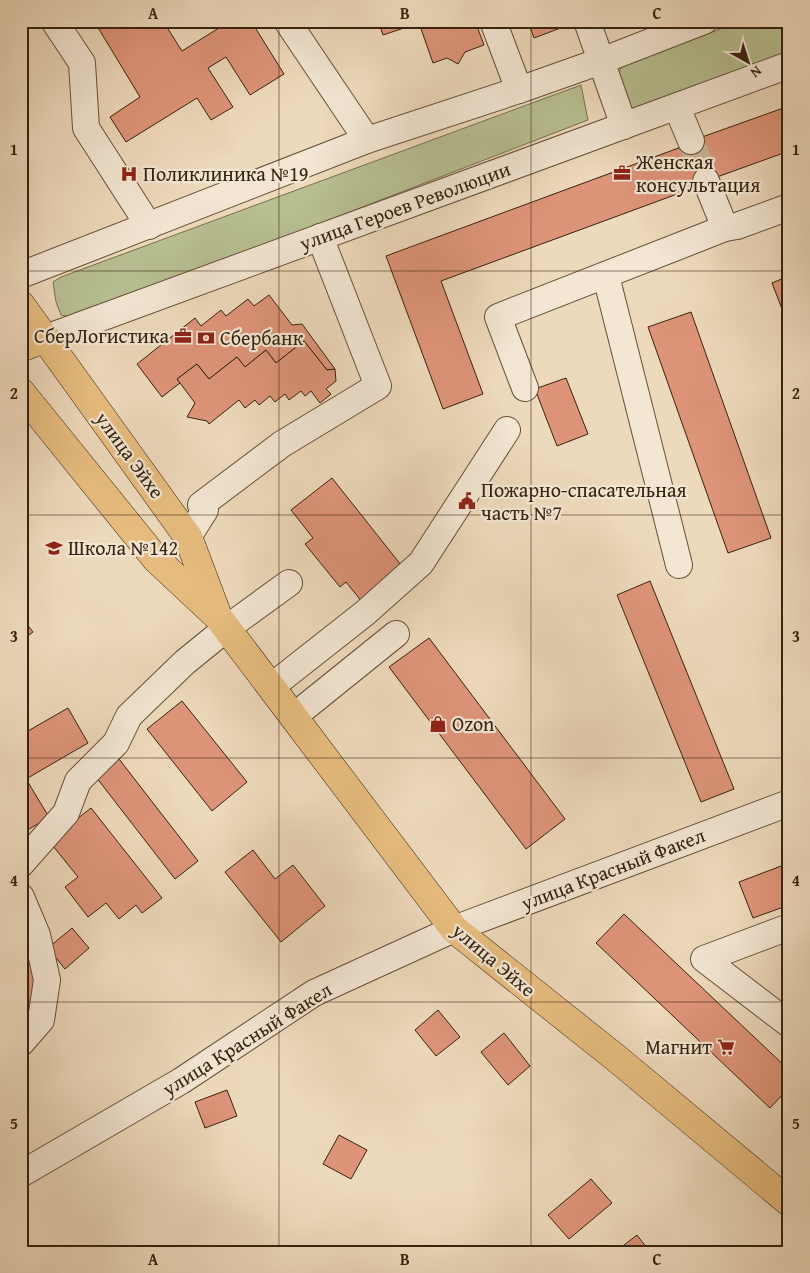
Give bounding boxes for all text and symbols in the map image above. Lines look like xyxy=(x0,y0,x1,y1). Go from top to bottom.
text: A xyxy=(148,1,159,25)
text: B xyxy=(400,1,410,25)
text: C xyxy=(652,1,662,25)
north arrow xyxy=(722,38,772,88)
text: N xyxy=(746,61,766,83)
text: 1 xyxy=(10,137,18,161)
text: 1 xyxy=(792,137,800,161)
place label: Женская консультация xyxy=(635,147,760,199)
street label: улица Героев Революции xyxy=(294,154,515,258)
place label: Поликлиника №19 xyxy=(143,159,308,188)
office icon: Женская консультация xyxy=(612,163,632,183)
hospital icon: Поликлиника №19 xyxy=(119,164,139,184)
place label: СберЛогистика xyxy=(34,321,169,350)
place label: Сбербанк xyxy=(220,323,304,352)
office icon: СберЛогистика xyxy=(173,326,193,346)
bank icon: Сбербанк xyxy=(196,328,216,348)
text: 2 xyxy=(10,381,18,405)
text: 2 xyxy=(792,381,800,405)
street label: улица Эйхе xyxy=(88,404,172,504)
place label: Пожарно-спасательная часть №7 xyxy=(481,475,687,527)
public building icon: Пожарно-спасательная часть №7 xyxy=(457,491,477,511)
place label: Школа №142 xyxy=(68,533,178,562)
school or university icon: Школа №142 xyxy=(44,538,64,558)
text: 3 xyxy=(10,624,18,648)
text: 3 xyxy=(792,624,800,648)
place label: Ozon xyxy=(452,709,494,738)
shop icon: Ozon xyxy=(428,714,448,734)
street label: улица Красный Факел xyxy=(516,820,709,917)
text: 4 xyxy=(10,868,18,892)
text: 4 xyxy=(792,868,800,892)
street label: улица Эйхе xyxy=(445,915,542,1003)
street label: улица Красный Факел xyxy=(155,975,337,1103)
place label: Магнит xyxy=(645,1032,712,1061)
supermarket icon: Магнит xyxy=(716,1037,736,1057)
text: 5 xyxy=(10,1111,18,1135)
text: 5 xyxy=(792,1111,800,1135)
text: A xyxy=(148,1247,159,1271)
text: B xyxy=(400,1247,410,1271)
text: C xyxy=(652,1247,662,1271)

